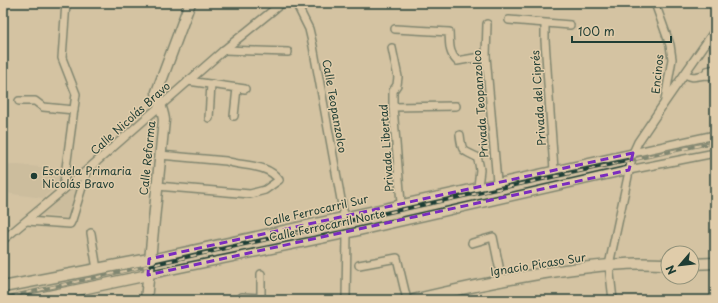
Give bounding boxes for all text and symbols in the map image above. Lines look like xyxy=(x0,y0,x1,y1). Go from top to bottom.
scale bar xyxy=(572,18,671,44)
text: 100 m xyxy=(578,22,615,40)
street label: Privada Teopanzolco xyxy=(468,49,492,159)
street label: Privada del Ciprés xyxy=(526,50,550,146)
street label: Encinos xyxy=(646,53,668,95)
street label: Calle Teopanzolco xyxy=(318,58,352,154)
street label: Calle Nicolás Bravo xyxy=(86,77,174,159)
street label: Privada Libertad xyxy=(374,104,398,192)
street label: Calle Reforma xyxy=(135,120,159,196)
place label: Escuela Primaria Nicolás Bravo xyxy=(42,162,132,192)
marker: Escuela Primaria Nicolás Bravo xyxy=(29,171,39,181)
street label: Calle Ferrocarril Sur xyxy=(262,190,371,230)
street label: Calle Ferrocarril Norte xyxy=(267,204,387,246)
north arrow xyxy=(660,245,700,285)
street label: Ignacio Picaso Sur xyxy=(489,248,588,280)
text: N xyxy=(661,262,680,278)

